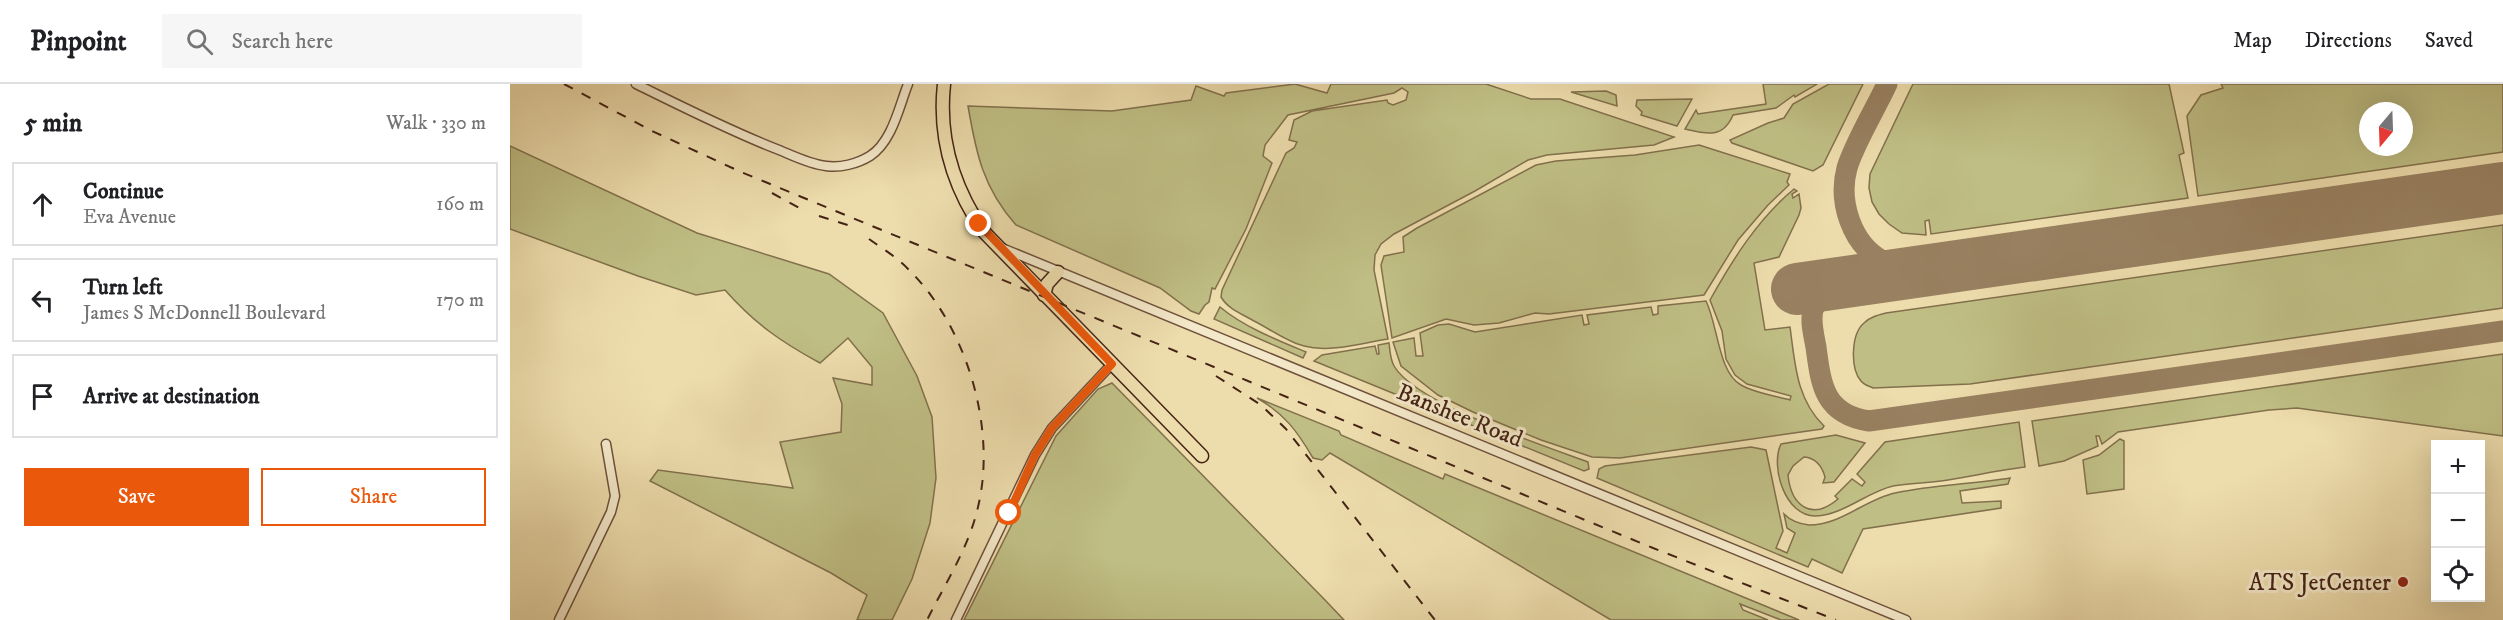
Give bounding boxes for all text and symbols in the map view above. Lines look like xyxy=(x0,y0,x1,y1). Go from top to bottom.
search box xyxy=(162,14,582,68)
text: Pinpoint xyxy=(30,24,126,59)
icon: search xyxy=(183,25,216,58)
text: Search here xyxy=(231,28,333,55)
text: Map xyxy=(2233,28,2272,54)
text: Directions xyxy=(2305,28,2392,54)
text: Saved xyxy=(2425,28,2473,54)
north arrow xyxy=(2359,102,2413,156)
text: 5 min xyxy=(24,107,82,140)
text: Walk · 330 m xyxy=(386,111,486,136)
text: Continue xyxy=(83,178,164,205)
icon: ahead xyxy=(26,188,59,221)
text: 160 m xyxy=(436,192,484,217)
text: Eva Avenue xyxy=(83,205,176,230)
route end xyxy=(965,210,991,236)
text: Turn left xyxy=(83,274,163,301)
icon: left xyxy=(26,284,59,317)
text: 170 m xyxy=(436,288,484,313)
text: James S McDonnell Boulevard xyxy=(83,301,326,326)
street label: Banshee Road xyxy=(1392,377,1527,455)
icon: arrive xyxy=(26,380,59,413)
text: Arrive at destination xyxy=(83,383,260,410)
map controls xyxy=(2431,440,2485,602)
button: + xyxy=(2431,440,2485,494)
button: Save xyxy=(24,468,249,526)
button: Share xyxy=(261,468,486,526)
button: − xyxy=(2431,494,2485,548)
route start xyxy=(995,499,1021,525)
button: locate xyxy=(2431,548,2485,602)
place label: ATS JetCenter xyxy=(2249,568,2391,598)
marker: ATS JetCenter xyxy=(2396,575,2410,589)

